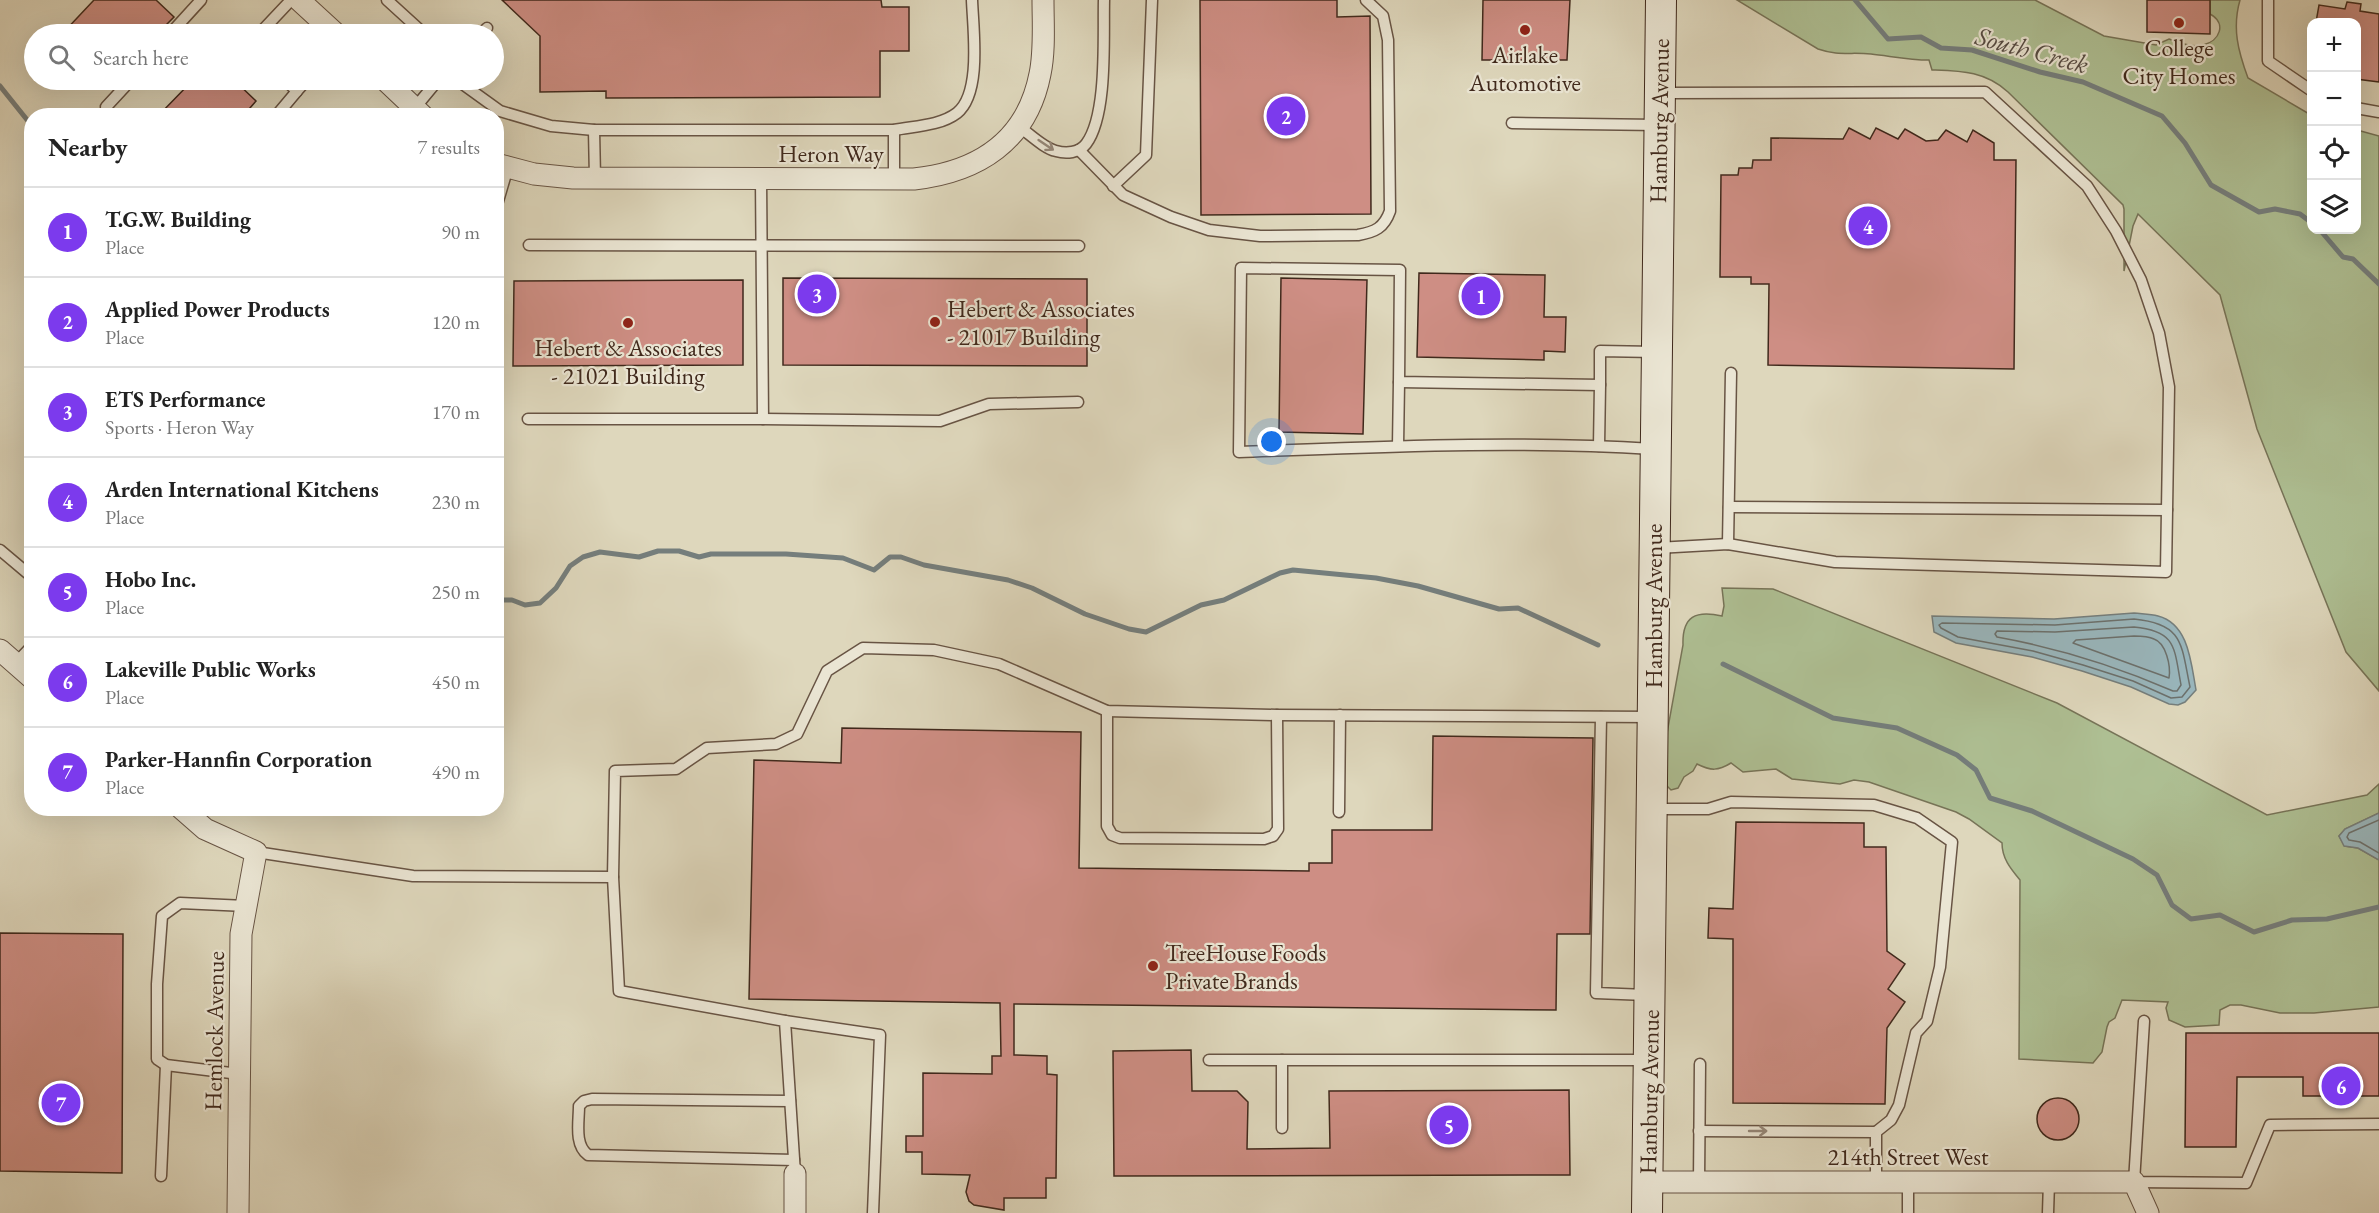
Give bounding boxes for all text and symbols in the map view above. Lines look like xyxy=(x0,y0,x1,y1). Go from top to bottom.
marker: College City Homes xyxy=(2172,16,2186,30)
water label: South Creek xyxy=(1971,18,2092,81)
map controls xyxy=(2307,18,2361,234)
button: + xyxy=(2307,18,2361,72)
marker: Airlake Automotive xyxy=(1518,23,1532,37)
search box xyxy=(24,24,504,90)
place label: College City Homes xyxy=(2123,32,2235,91)
street label: Hamburg Avenue xyxy=(1642,38,1676,204)
place label: Airlake Automotive xyxy=(1468,39,1581,98)
icon: search xyxy=(45,41,78,74)
text: Search here xyxy=(93,43,188,72)
button: − xyxy=(2307,72,2361,126)
pin: 2 xyxy=(1266,94,1306,138)
button: locate xyxy=(2307,126,2361,180)
text: Nearby xyxy=(48,130,128,164)
text: 7 results xyxy=(417,134,480,160)
street label: Heron Way xyxy=(778,138,884,169)
one-way arrow xyxy=(1038,139,1054,151)
button: layers xyxy=(2307,180,2361,234)
pin: 4 xyxy=(1848,204,1888,248)
text: T.G.W. Building xyxy=(105,205,251,234)
text: 1 xyxy=(62,219,73,245)
text: 90 m xyxy=(441,219,480,245)
text: Place xyxy=(105,234,144,260)
pin: 3 xyxy=(798,272,836,316)
pin: 1 xyxy=(1462,274,1500,318)
place label: Hebert & Associates - 21017 Building xyxy=(947,293,1135,352)
text: Applied Power Products xyxy=(105,295,330,324)
text: 2 xyxy=(62,309,73,335)
text: 120 m xyxy=(432,309,480,335)
marker: Hebert & Associates - 21017 Building xyxy=(928,315,942,329)
marker: Hebert & Associates - 21021 Building xyxy=(621,316,635,330)
text: Place xyxy=(105,324,144,350)
place label: Hebert & Associates - 21021 Building xyxy=(534,332,722,391)
text: ETS Performance xyxy=(105,385,266,414)
text: 3 xyxy=(62,399,73,425)
text: 170 m xyxy=(432,399,480,425)
text: Sports · Heron Way xyxy=(105,414,254,440)
your location xyxy=(1257,427,1286,456)
text: Arden International Kitchens xyxy=(105,475,379,504)
text: 4 xyxy=(62,489,73,515)
text: 230 m xyxy=(432,489,480,515)
text: Place xyxy=(105,504,144,530)
street label: Hamburg Avenue xyxy=(1638,524,1669,688)
text: Hobo Inc. xyxy=(105,565,196,594)
text: 5 xyxy=(62,579,73,605)
text: 250 m xyxy=(432,579,480,605)
text: Place xyxy=(105,594,144,620)
text: Lakeville Public Works xyxy=(105,655,316,684)
text: 6 xyxy=(62,669,73,695)
text: 450 m xyxy=(432,669,480,695)
text: Place xyxy=(105,684,144,710)
text: Parker-Hannfin Corporation xyxy=(105,745,372,774)
text: 7 xyxy=(62,759,73,785)
text: 490 m xyxy=(432,759,480,785)
text: Place xyxy=(105,774,144,800)
place label: TreeHouse Foods Private Brands xyxy=(1165,937,1326,996)
street label: Hemlock Avenue xyxy=(197,951,231,1111)
marker: TreeHouse Foods Private Brands xyxy=(1146,959,1160,973)
street label: Hamburg Avenue xyxy=(1632,1009,1666,1175)
pin: 6 xyxy=(2322,1064,2360,1108)
pin: 7 xyxy=(42,1080,80,1126)
pin: 5 xyxy=(1430,1102,1468,1148)
one-way arrow xyxy=(1747,1125,1767,1137)
street label: 214th Street West xyxy=(1827,1141,1989,1172)

